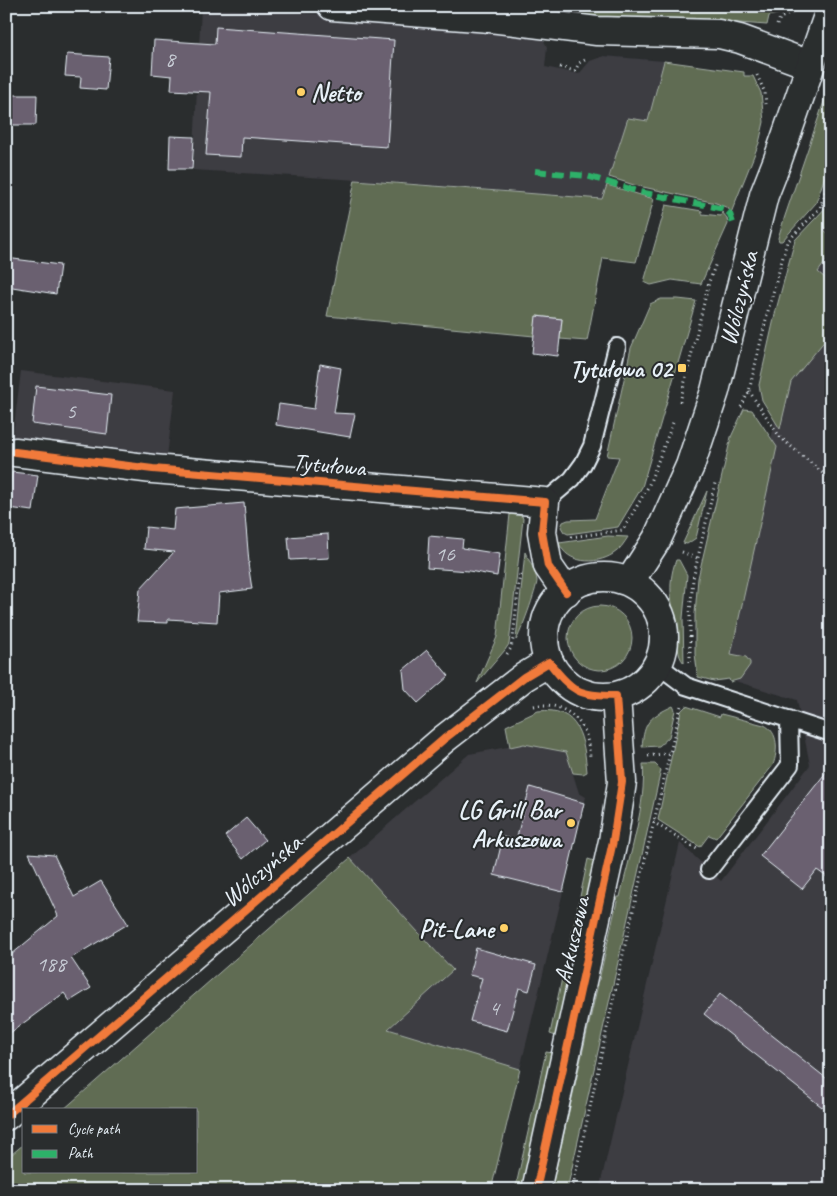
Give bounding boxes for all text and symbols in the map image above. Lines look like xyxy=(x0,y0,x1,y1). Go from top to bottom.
house number: 8 xyxy=(165,45,177,73)
place label: Netto xyxy=(311,77,364,109)
marker: Netto xyxy=(295,86,307,98)
street label: Wólczyńska xyxy=(712,246,767,349)
place label: Tytułowa 02 xyxy=(570,353,675,385)
marker: Tytułowa 02 xyxy=(676,362,688,374)
house number: 5 xyxy=(66,397,77,425)
street label: Tytułowa xyxy=(291,446,369,484)
house number: 16 xyxy=(435,540,456,568)
place label: LG Grill Bar Arkuszowa xyxy=(458,794,564,855)
marker: LG Grill Bar Arkuszowa xyxy=(565,817,577,829)
street label: Wólczyńska xyxy=(215,826,310,914)
street label: Arkuszowa xyxy=(546,891,598,987)
place label: Pit-Lane xyxy=(419,913,496,945)
marker: Pit-Lane xyxy=(498,922,510,934)
house number: 188 xyxy=(36,950,68,978)
house number: 4 xyxy=(489,994,501,1022)
legend xyxy=(22,1108,198,1174)
text: Cycle path xyxy=(68,1120,120,1139)
text: Path xyxy=(68,1144,94,1163)

